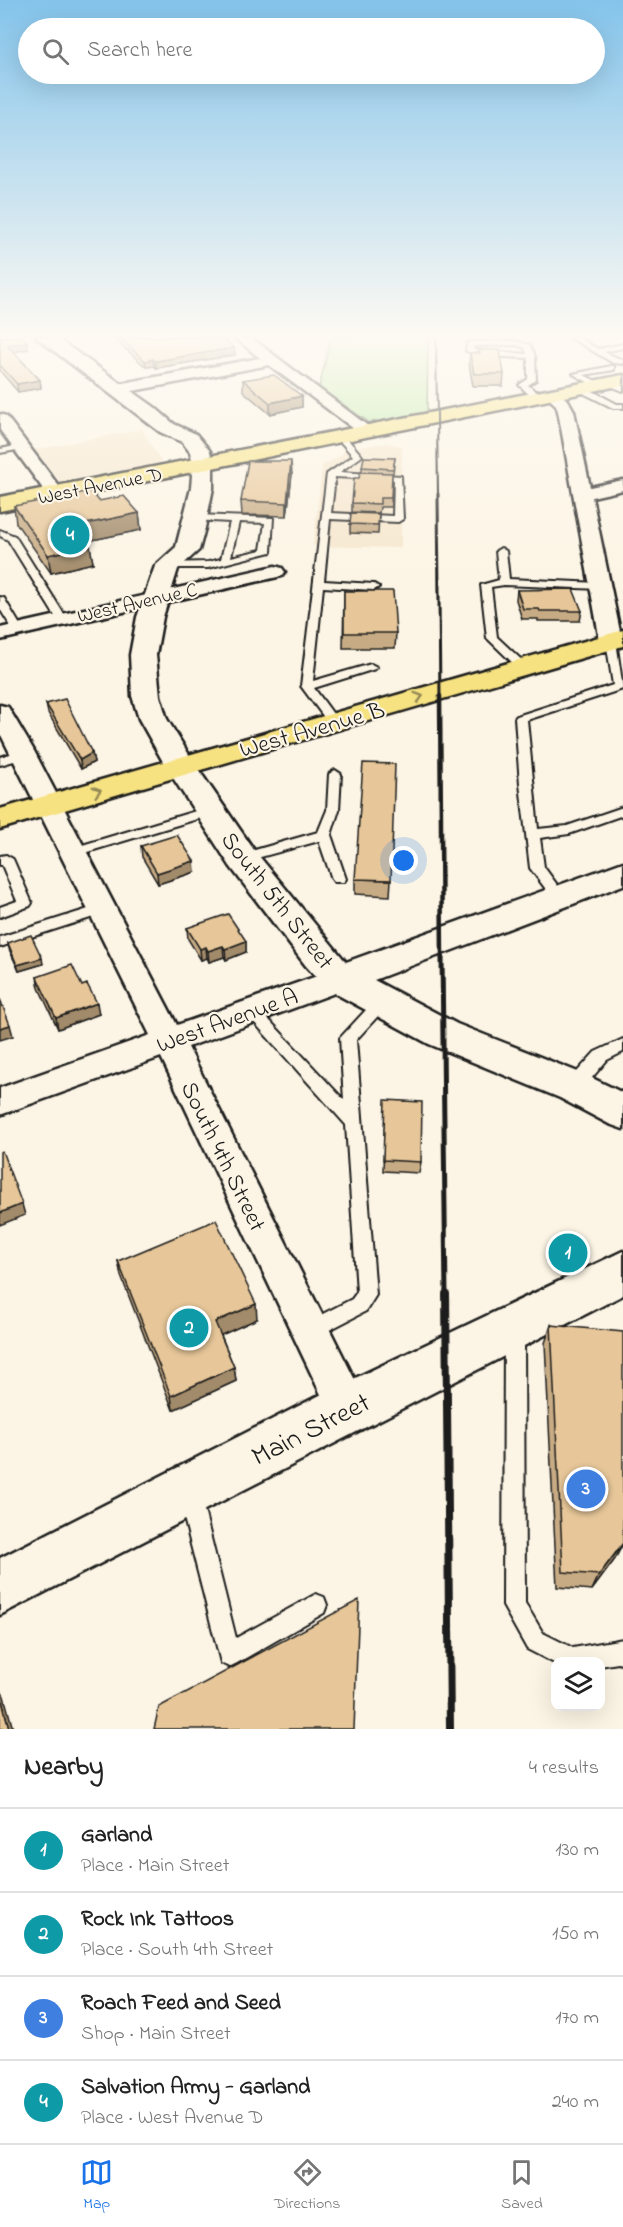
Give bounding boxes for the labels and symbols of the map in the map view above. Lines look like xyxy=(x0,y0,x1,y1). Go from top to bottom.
street label: West Avenue D xyxy=(36,461,165,514)
pin: 4 xyxy=(50,512,90,558)
street label: West Avenue C xyxy=(75,577,200,632)
one-way arrow xyxy=(413,692,424,704)
street label: West Avenue B xyxy=(236,694,389,769)
one-way arrow xyxy=(91,786,102,798)
street label: South 5th Street xyxy=(211,825,341,978)
your location xyxy=(389,846,418,875)
street label: West Avenue A xyxy=(152,981,303,1064)
street label: South 4th Street xyxy=(170,1076,273,1238)
pin: 1 xyxy=(548,1230,588,1276)
pin: 2 xyxy=(170,1306,208,1350)
street label: Main Street xyxy=(245,1384,378,1479)
pin: 3 xyxy=(566,1466,606,1512)

